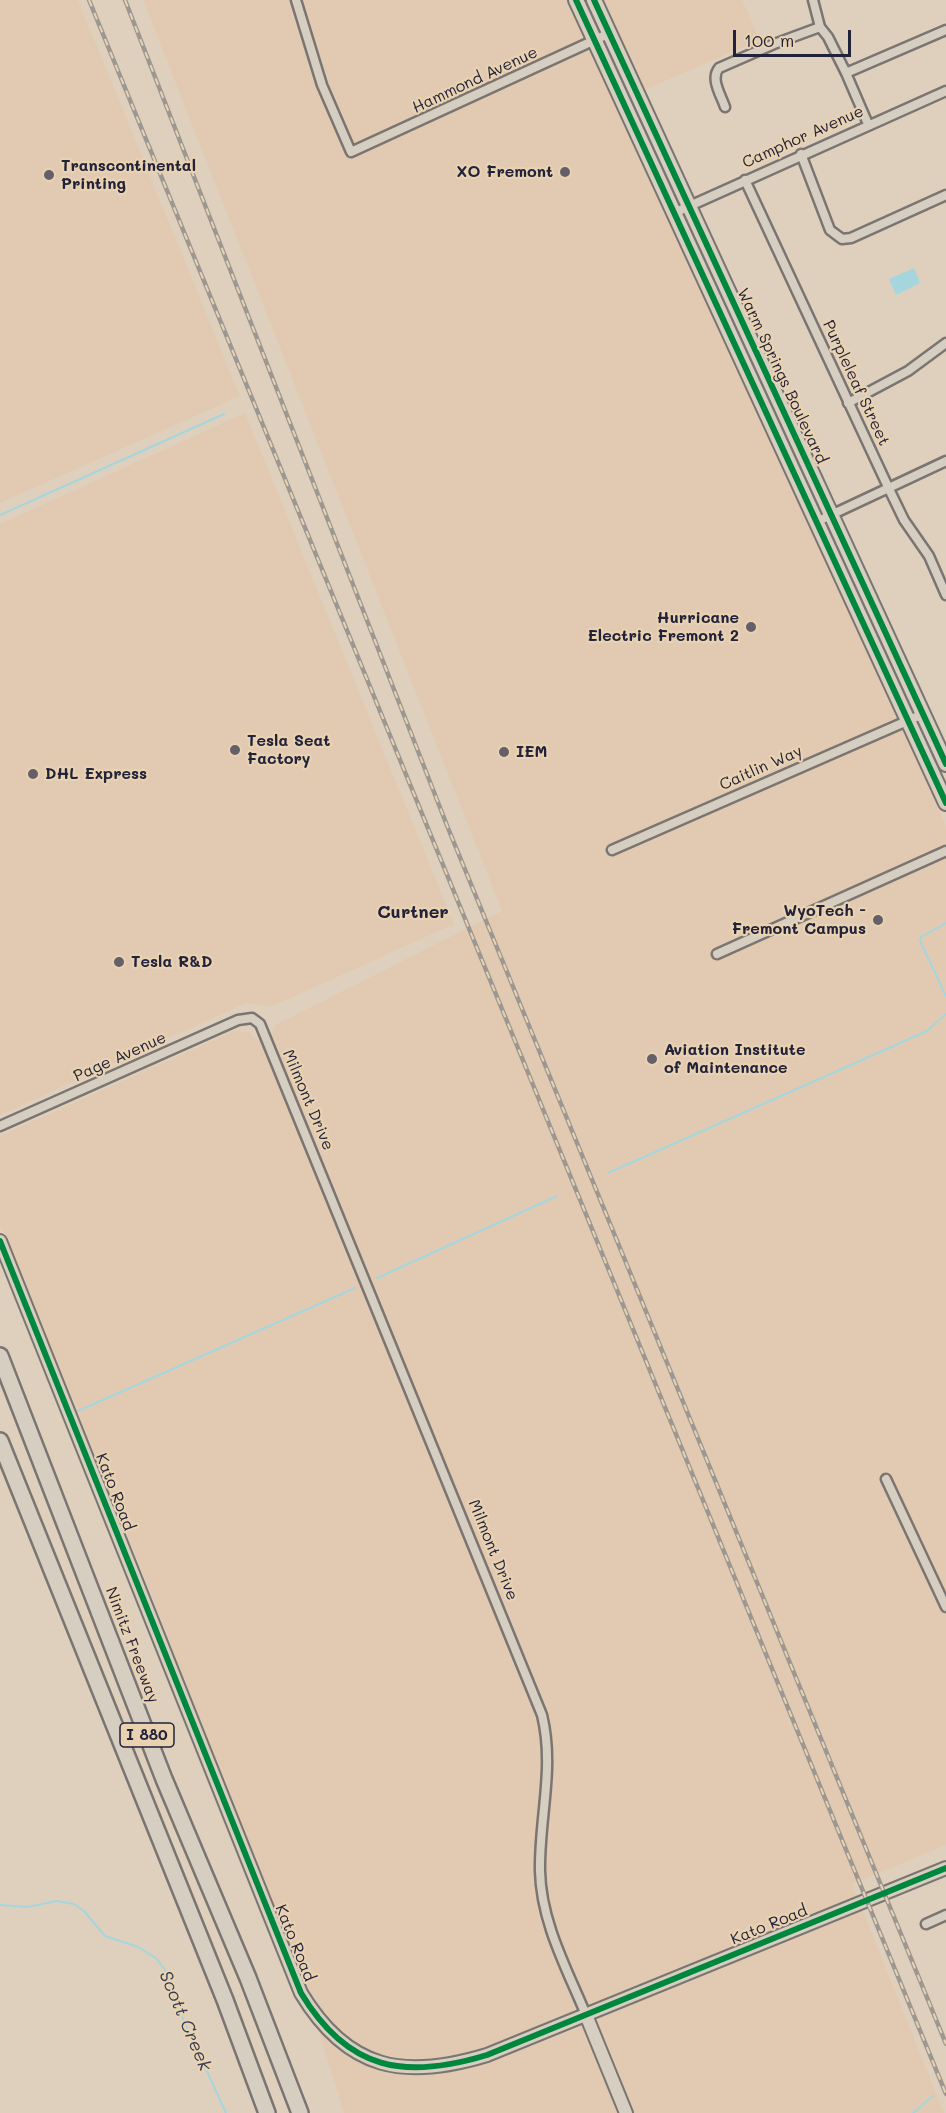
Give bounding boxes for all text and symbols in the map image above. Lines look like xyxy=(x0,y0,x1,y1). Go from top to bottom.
scale bar xyxy=(736,18,854,56)
text: 100 m xyxy=(744,28,794,52)
street label: Hammond Avenue xyxy=(409,43,541,117)
street label: Camphor Avenue xyxy=(739,102,867,172)
place label: Transcontinental Printing xyxy=(61,156,196,194)
place label: XO Fremont xyxy=(456,162,553,182)
marker: XO Fremont xyxy=(558,165,572,179)
marker: Transcontinental Printing xyxy=(42,168,56,182)
street label: Warm Springs Boulevard xyxy=(733,285,831,467)
street label: Purpleleaf Street xyxy=(818,317,894,449)
place label: Hurricane Electric Fremont 2 xyxy=(588,608,739,646)
marker: Hurricane Electric Fremont 2 xyxy=(744,620,758,634)
place label: Tesla Seat Factory xyxy=(247,731,330,769)
street label: Caitlin Way xyxy=(717,741,805,795)
place label: IEM xyxy=(516,742,547,762)
marker: Tesla Seat Factory xyxy=(228,743,242,757)
marker: IEM xyxy=(497,745,511,759)
place label: DHL Express xyxy=(45,764,147,784)
marker: DHL Express xyxy=(26,767,40,781)
district label: Curtner xyxy=(377,901,449,923)
place label: WyoTech - Fremont Campus xyxy=(732,901,866,939)
marker: WyoTech - Fremont Campus xyxy=(871,913,885,927)
place label: Tesla R&D xyxy=(131,952,212,972)
marker: Tesla R&D xyxy=(112,955,126,969)
street label: Page Avenue xyxy=(71,1028,169,1086)
place label: Aviation Institute of Maintenance xyxy=(664,1040,805,1078)
street label: Milmont Drive xyxy=(278,1047,338,1153)
marker: Aviation Institute of Maintenance xyxy=(645,1052,659,1066)
street label: Kato Road xyxy=(91,1451,139,1533)
street label: Milmont Drive xyxy=(464,1497,522,1603)
street label: Nimitz Freeway xyxy=(101,1584,163,1706)
road number: I 880 xyxy=(120,1723,174,1747)
street label: Kato Road xyxy=(728,1901,810,1949)
street label: Kato Road xyxy=(271,1902,319,1984)
water label: Scott Creek xyxy=(154,1968,216,2074)

